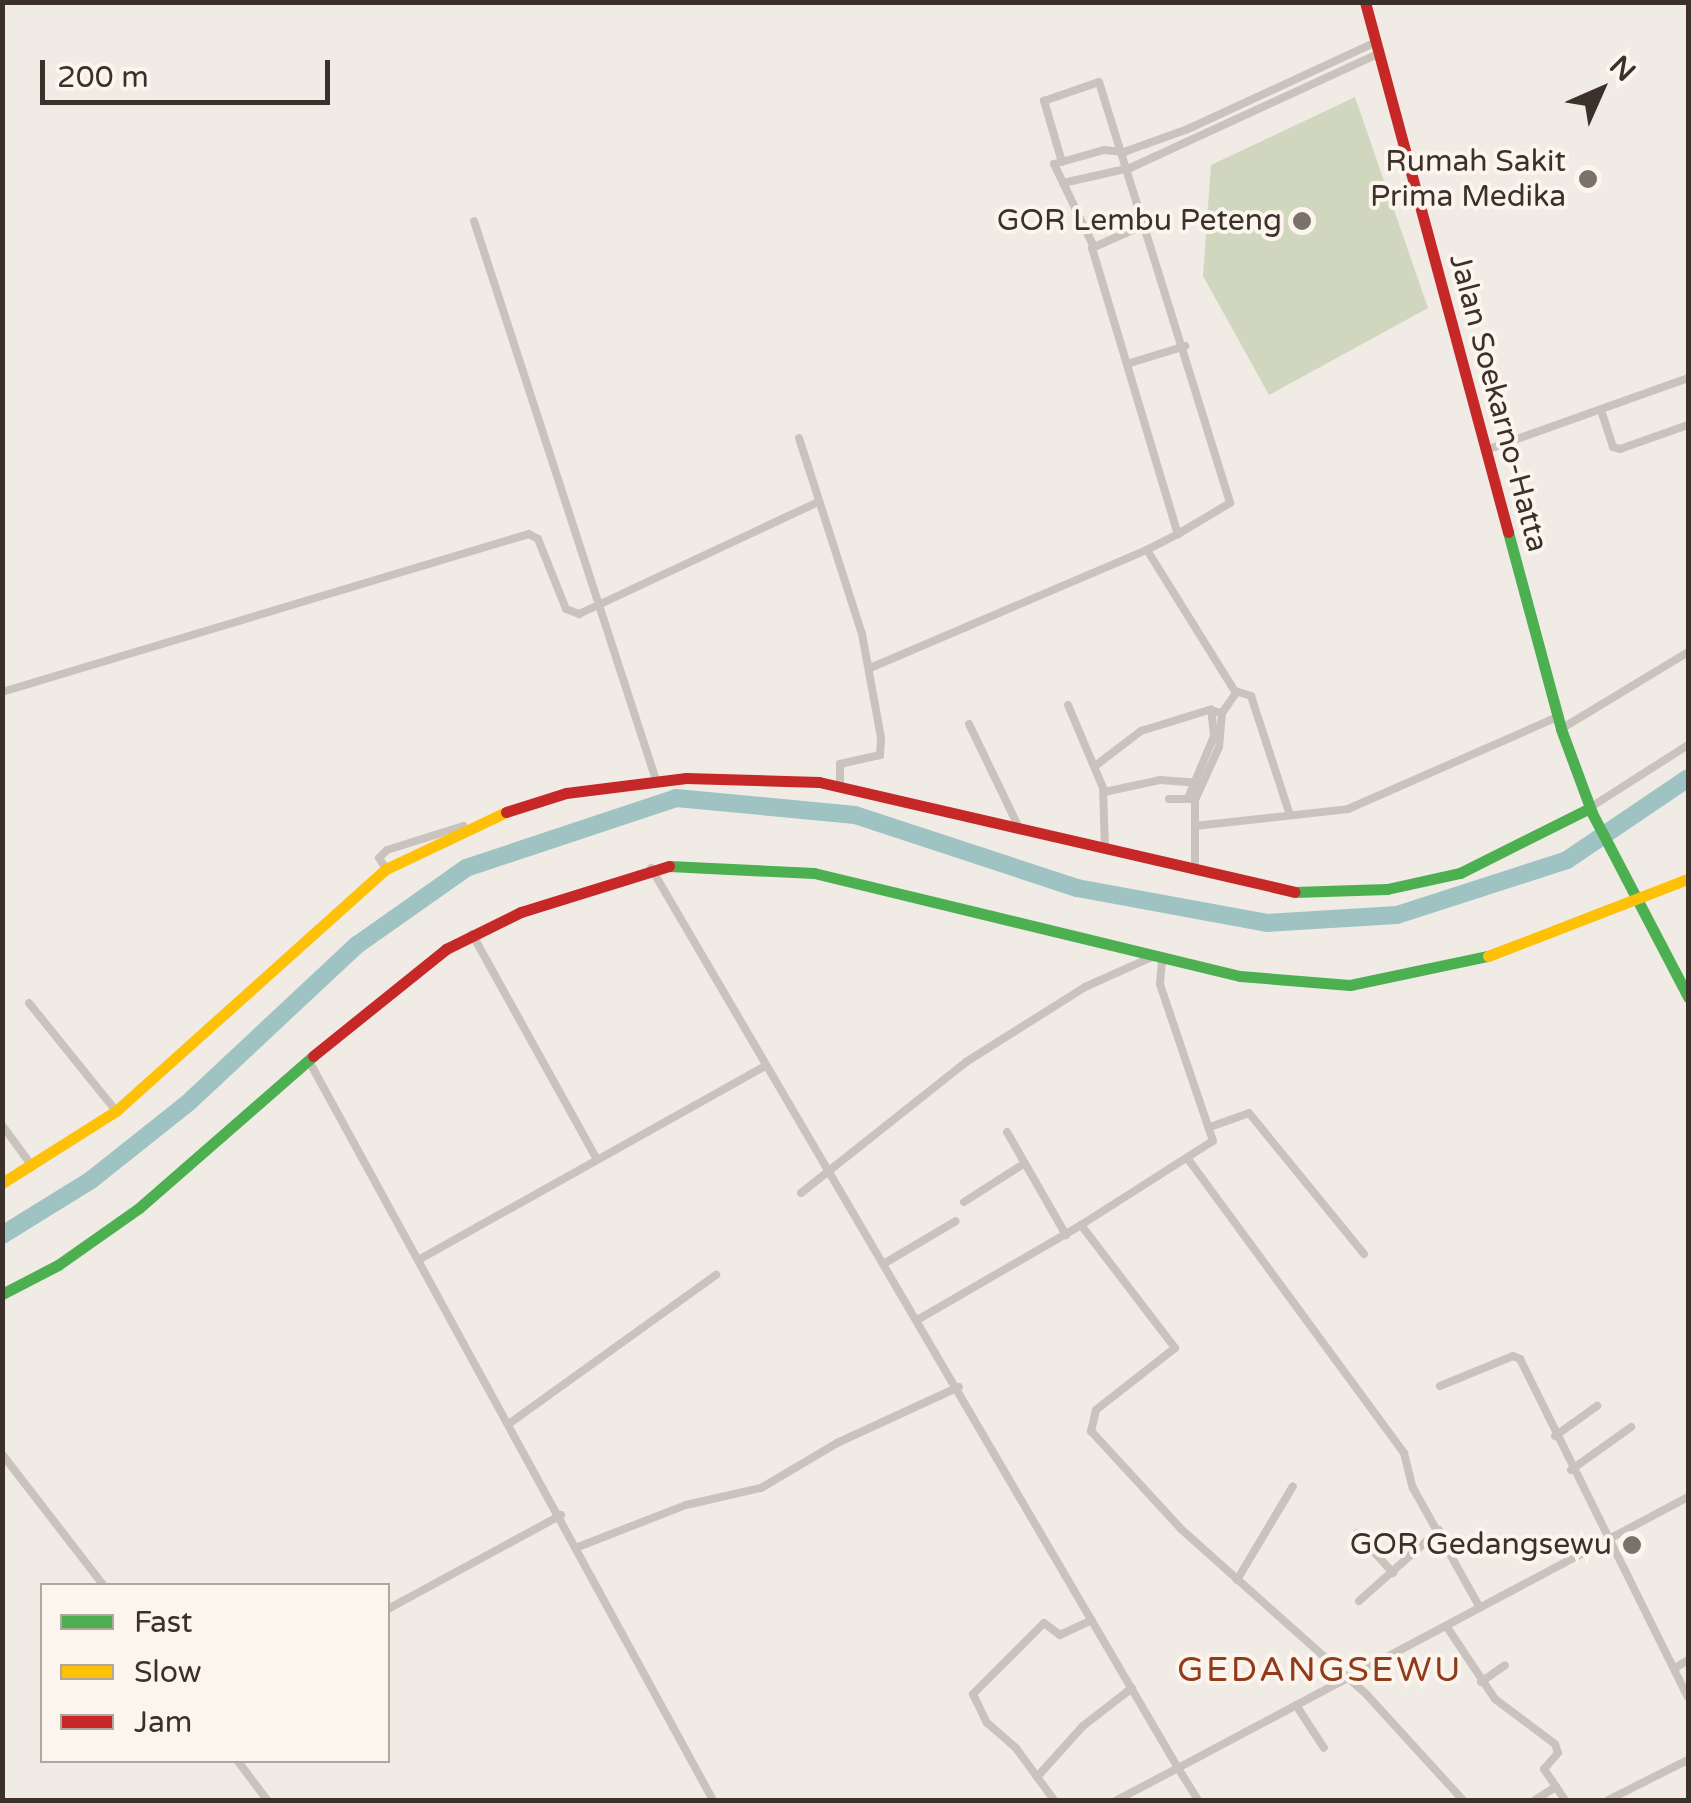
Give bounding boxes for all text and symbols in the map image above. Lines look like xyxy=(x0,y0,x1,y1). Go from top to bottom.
scale bar xyxy=(45,40,335,102)
north arrow xyxy=(1551,40,1651,140)
text: N xyxy=(1602,49,1642,89)
text: 200 m xyxy=(57,59,149,96)
place label: Rumah Sakit Prima Medika xyxy=(1370,144,1566,214)
marker: Rumah Sakit Prima Medika xyxy=(1575,166,1601,192)
place label: GOR Lembu Peteng xyxy=(997,203,1282,239)
marker: GOR Lembu Peteng xyxy=(1291,210,1313,232)
street label: Jalan Soekarno-Hatta xyxy=(1441,250,1555,556)
place label: GOR Gedangsewu xyxy=(1350,1527,1612,1563)
marker: GOR Gedangsewu xyxy=(1621,1534,1643,1556)
legend xyxy=(40,1583,390,1763)
text: Fast xyxy=(134,1604,193,1641)
district label: GEDANGSEWU xyxy=(1177,1649,1463,1691)
text: Slow xyxy=(134,1654,202,1691)
text: Jam xyxy=(134,1704,192,1741)

